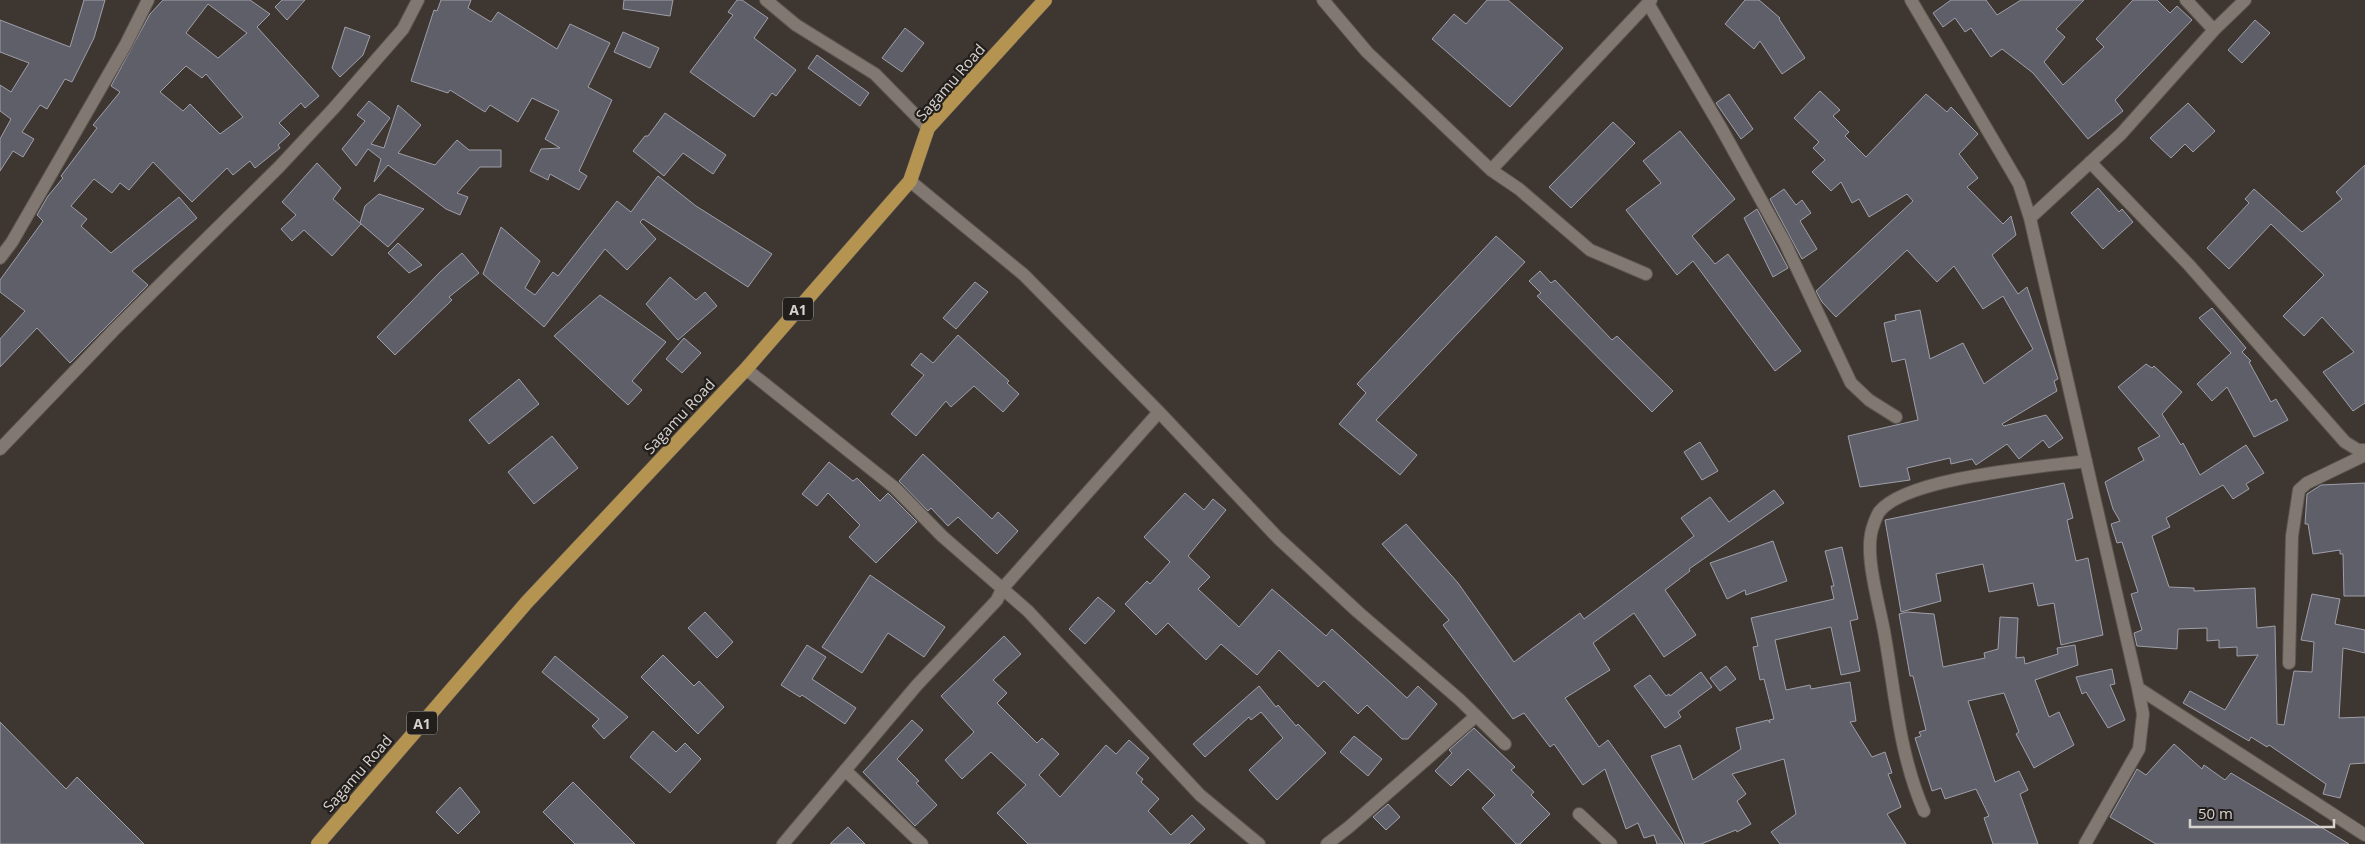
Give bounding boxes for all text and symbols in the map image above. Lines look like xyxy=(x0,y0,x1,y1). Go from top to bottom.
street label: Sagamu Road xyxy=(911,39,989,125)
road number: A1 xyxy=(783,298,813,320)
street label: Sagamu Road xyxy=(639,374,719,458)
road number: A1 xyxy=(407,711,437,734)
street label: Sagamu Road xyxy=(318,730,396,816)
scale bar xyxy=(2190,796,2334,828)
text: 50 m xyxy=(2198,803,2233,823)

